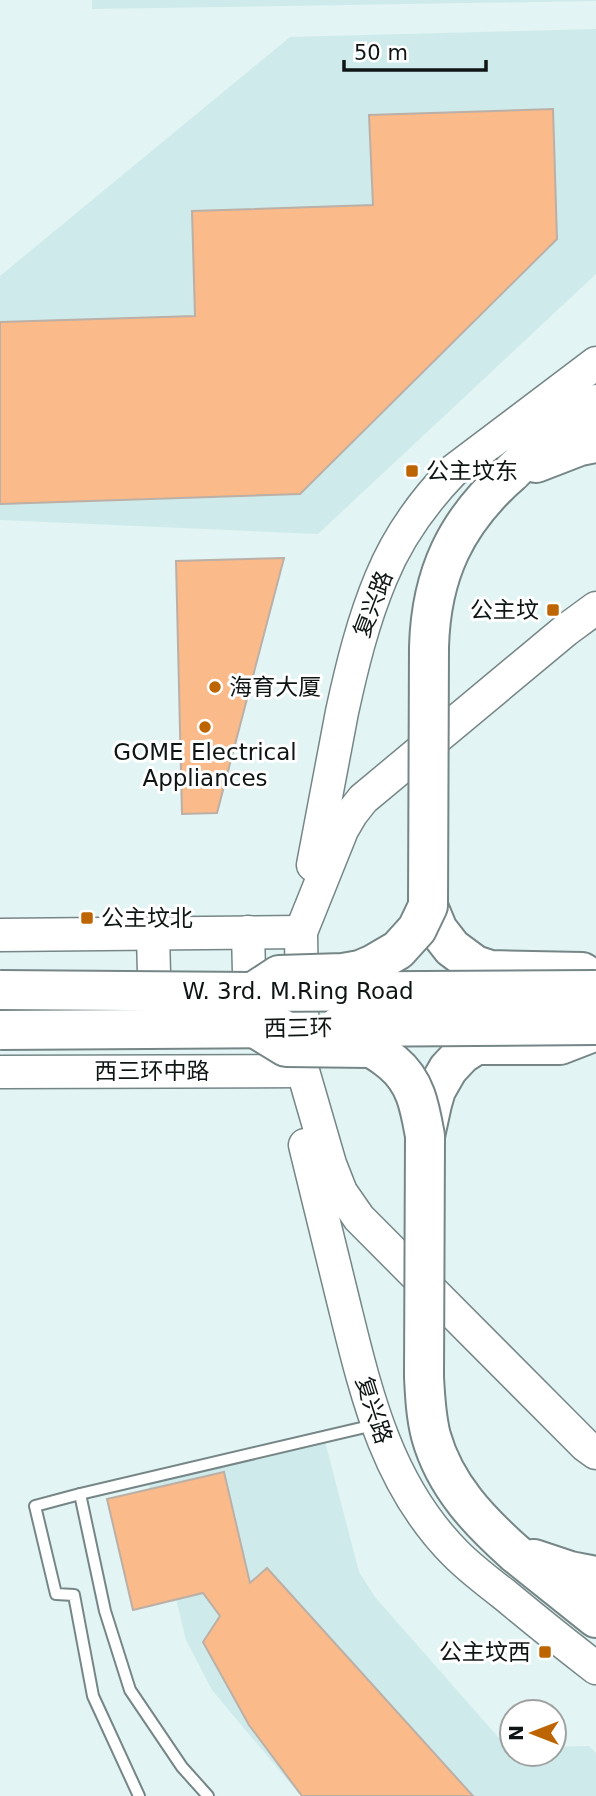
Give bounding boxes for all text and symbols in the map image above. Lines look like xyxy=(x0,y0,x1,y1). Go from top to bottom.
scale bar xyxy=(344,28,486,72)
text: 50 m xyxy=(354,41,408,65)
place label: 公主坟东 xyxy=(426,458,518,484)
marker: 公主坟东 xyxy=(404,463,420,479)
street label: 复兴路 xyxy=(348,567,398,641)
place label: 公主坟 xyxy=(470,597,539,623)
marker: 公主坟 xyxy=(545,602,561,618)
place label: 海育大厦 xyxy=(229,674,321,700)
marker: 海育大厦 xyxy=(207,679,223,695)
marker: GOME Electrical Appliances xyxy=(197,719,213,735)
place label: GOME Electrical Appliances xyxy=(113,739,297,791)
place label: 公主坟北 xyxy=(101,905,193,931)
marker: 公主坟北 xyxy=(79,910,95,926)
street label: W. 3rd. M.Ring Road xyxy=(182,978,414,1004)
street label: 西三环 xyxy=(263,1014,333,1042)
street label: 西三环中路 xyxy=(95,1058,210,1084)
street label: 复兴路 xyxy=(351,1373,397,1447)
place label: 公主坟西 xyxy=(439,1639,531,1665)
marker: 公主坟西 xyxy=(537,1644,553,1660)
north arrow xyxy=(498,1698,568,1768)
text: N xyxy=(505,1725,527,1741)

